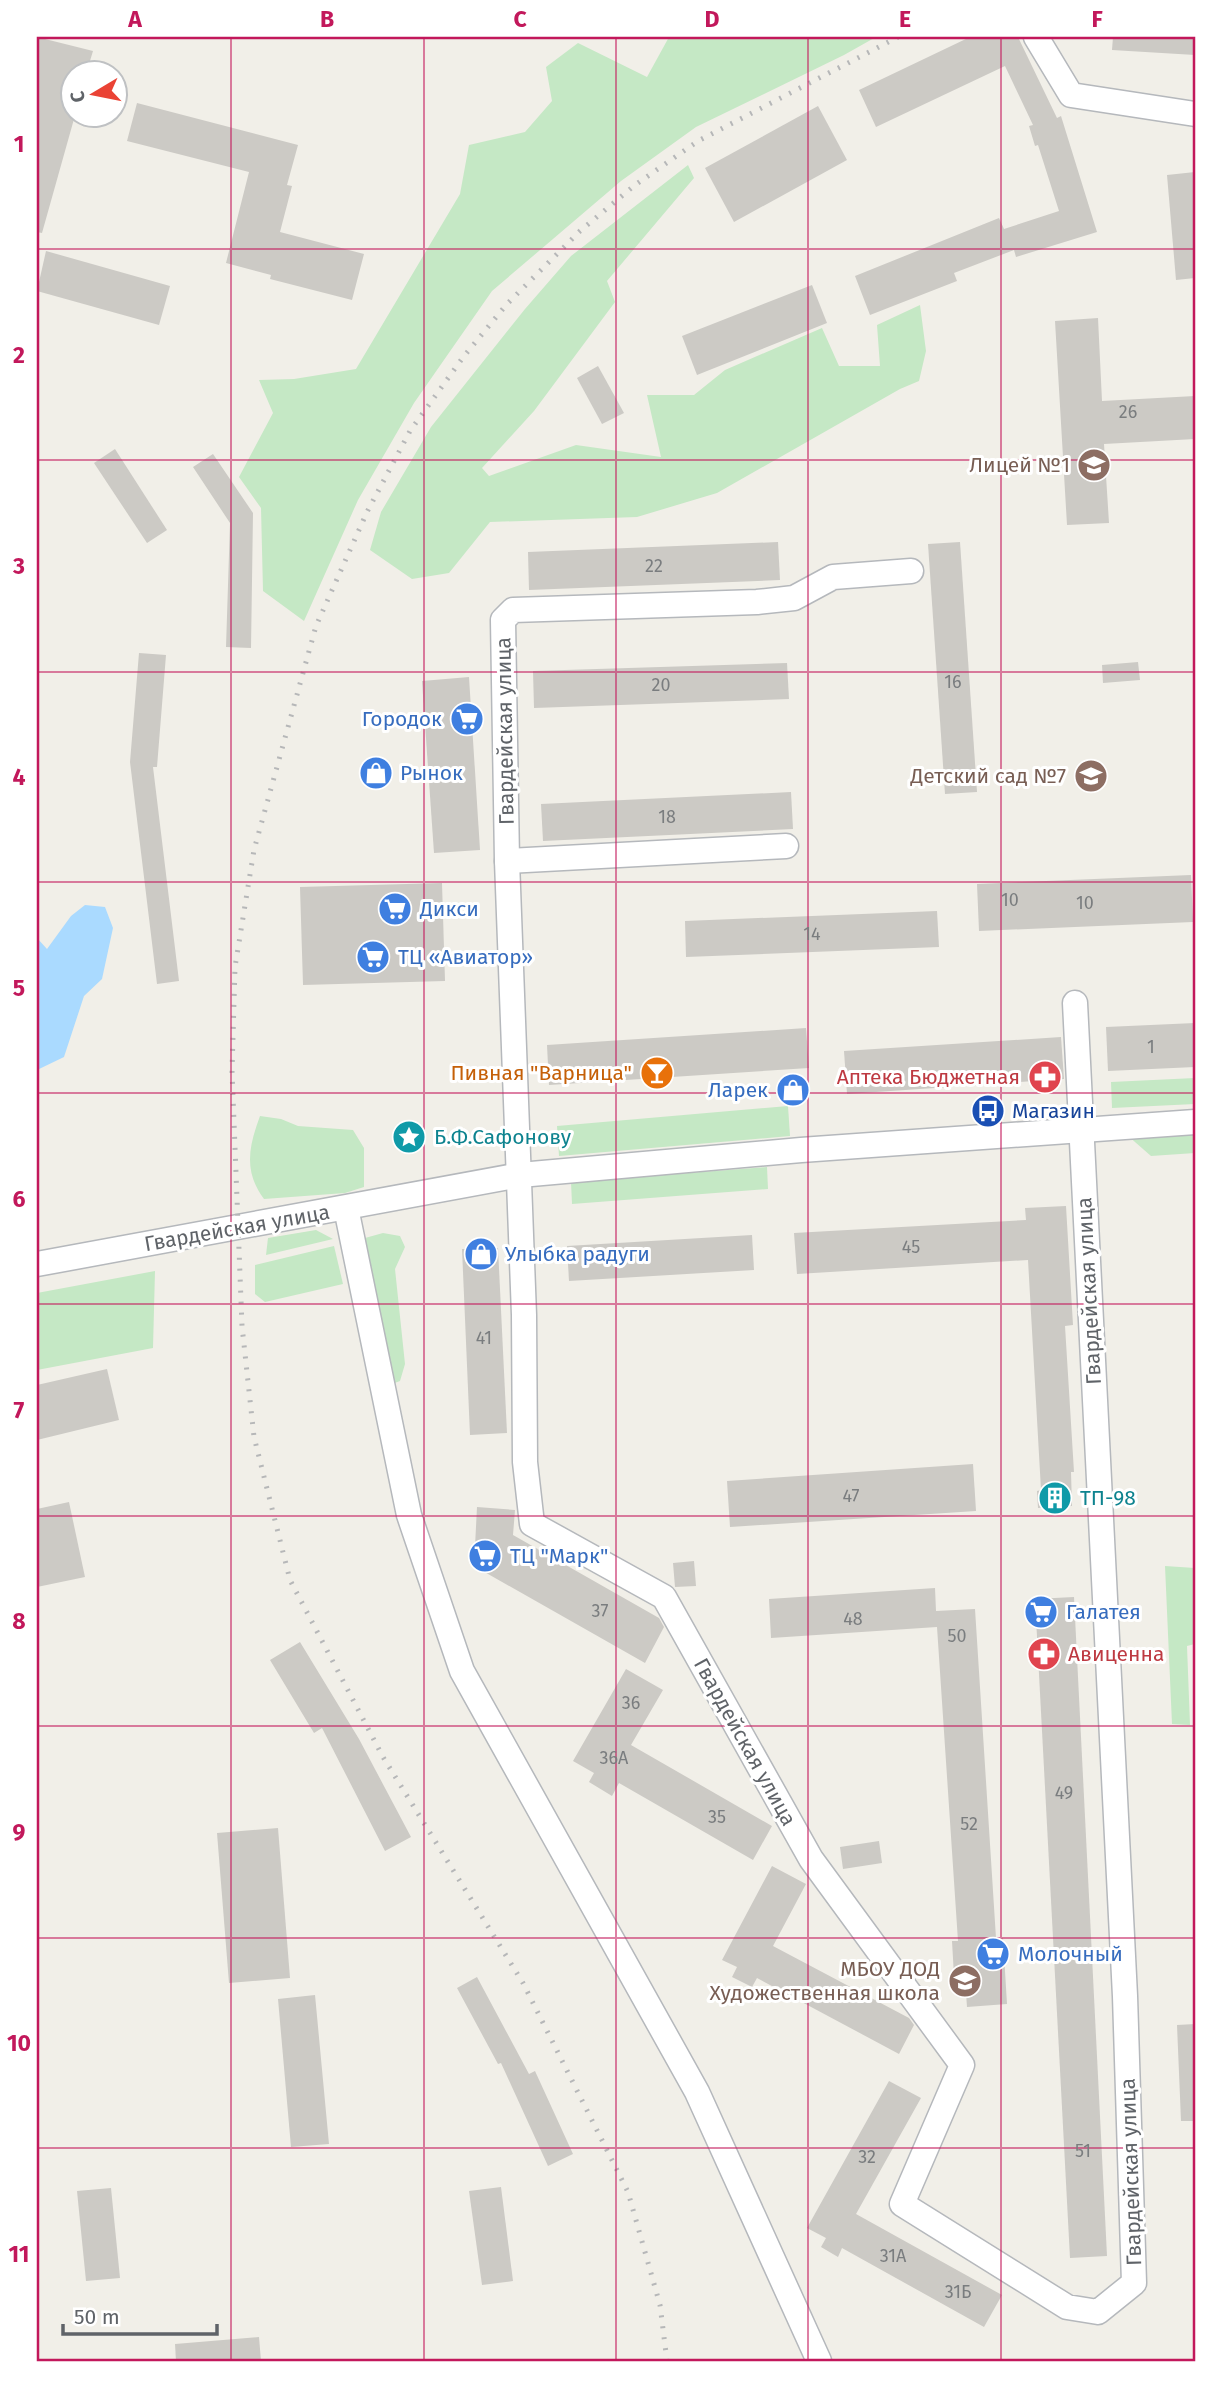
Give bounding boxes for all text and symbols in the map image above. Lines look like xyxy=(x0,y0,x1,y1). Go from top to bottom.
text: A xyxy=(127,5,142,33)
text: B xyxy=(320,5,334,33)
text: C xyxy=(513,5,527,33)
text: D xyxy=(705,5,720,33)
text: E xyxy=(899,5,911,33)
text: F xyxy=(1091,5,1103,33)
north arrow xyxy=(60,60,130,130)
text: С xyxy=(65,89,90,104)
text: 1 xyxy=(14,130,24,158)
text: 2 xyxy=(13,341,25,369)
house number: 26 xyxy=(1119,401,1137,423)
school or university icon: Лицей №1 xyxy=(1075,446,1113,484)
place label: Лицей №1 xyxy=(969,452,1070,478)
text: 3 xyxy=(12,552,25,580)
house number: 22 xyxy=(645,555,663,577)
street label: Гвардейская улица xyxy=(490,637,520,825)
house number: 16 xyxy=(944,671,962,693)
house number: 20 xyxy=(652,674,670,696)
supermarket icon: Городок xyxy=(448,700,486,738)
place label: Городок xyxy=(362,706,442,732)
shop icon: Рынок xyxy=(357,754,395,792)
school or university icon: Детский сад №7 xyxy=(1072,757,1110,795)
place label: Рынок xyxy=(400,760,463,786)
text: 4 xyxy=(13,763,26,791)
place label: Детский сад №7 xyxy=(909,763,1066,789)
house number: 18 xyxy=(658,806,676,828)
house number: 10 xyxy=(1001,889,1019,911)
supermarket icon: Дикси xyxy=(376,890,414,928)
house number: 10 xyxy=(1076,892,1094,914)
place label: Дикси xyxy=(419,896,479,922)
house number: 14 xyxy=(803,923,821,945)
supermarket icon: ТЦ «Авиатор» xyxy=(354,938,392,976)
place label: ТЦ «Авиатор» xyxy=(398,944,533,970)
text: 5 xyxy=(13,974,25,1002)
house number: 1 xyxy=(1147,1036,1155,1058)
bar icon: Пивная "Варница" xyxy=(638,1054,676,1092)
pharmacy icon: Аптека Бюджетная xyxy=(1026,1058,1064,1096)
place label: Пивная "Варница" xyxy=(450,1060,632,1086)
place label: Аптека Бюджетная xyxy=(837,1064,1020,1090)
shop icon: Ларек xyxy=(774,1071,812,1109)
place label: Ларек xyxy=(708,1077,768,1103)
bus stop icon: Магазин xyxy=(969,1092,1007,1130)
place label: Магазин xyxy=(1012,1098,1095,1124)
place icon: Б.Ф.Сафонову xyxy=(390,1118,428,1156)
place label: Б.Ф.Сафонову xyxy=(434,1124,572,1150)
text: 6 xyxy=(13,1185,26,1213)
street label: Гвардейская улица xyxy=(1071,1197,1107,1385)
street label: Гвардейская улица xyxy=(142,1199,332,1257)
shop icon: Улыбка радуги xyxy=(462,1235,500,1273)
house number: 45 xyxy=(902,1236,920,1258)
place label: Улыбка радуги xyxy=(505,1241,650,1267)
house number: 41 xyxy=(476,1327,492,1349)
text: 7 xyxy=(14,1396,25,1424)
building icon: ТП-98 xyxy=(1036,1479,1074,1517)
house number: 47 xyxy=(842,1485,860,1507)
place label: ТП-98 xyxy=(1080,1485,1136,1511)
supermarket icon: ТЦ "Марк" xyxy=(466,1537,504,1575)
place label: ТЦ "Марк" xyxy=(510,1543,608,1569)
supermarket icon: Галатея xyxy=(1022,1593,1060,1631)
place label: Галатея xyxy=(1066,1599,1141,1625)
house number: 37 xyxy=(592,1600,608,1622)
text: 8 xyxy=(12,1607,26,1635)
house number: 48 xyxy=(843,1608,863,1630)
house number: 50 xyxy=(947,1625,967,1647)
pharmacy icon: Авиценна xyxy=(1025,1635,1063,1673)
place label: Авиценна xyxy=(1068,1641,1164,1667)
street label: Гвардейская улица xyxy=(688,1654,802,1830)
house number: 36 xyxy=(622,1692,640,1714)
house number: 36А xyxy=(600,1747,629,1769)
house number: 49 xyxy=(1055,1782,1073,1804)
house number: 35 xyxy=(708,1806,726,1828)
house number: 52 xyxy=(960,1813,978,1835)
text: 9 xyxy=(13,1818,26,1846)
supermarket icon: Молочный xyxy=(974,1935,1012,1973)
place label: Молочный xyxy=(1018,1941,1123,1967)
place label: МБОУ ДОД Художественная школа xyxy=(709,1956,940,2006)
school or university icon: МБОУ ДОД Художественная школа xyxy=(946,1962,984,2000)
text: 10 xyxy=(7,2029,31,2057)
street label: Гвардейская улица xyxy=(1115,2078,1147,2266)
house number: 51 xyxy=(1075,2140,1091,2162)
house number: 32 xyxy=(858,2146,876,2168)
text: 11 xyxy=(9,2240,29,2268)
house number: 31А xyxy=(880,2245,907,2267)
house number: 31Б xyxy=(945,2281,971,2303)
scale bar xyxy=(63,2293,217,2337)
text: 50 m xyxy=(74,2304,120,2330)

